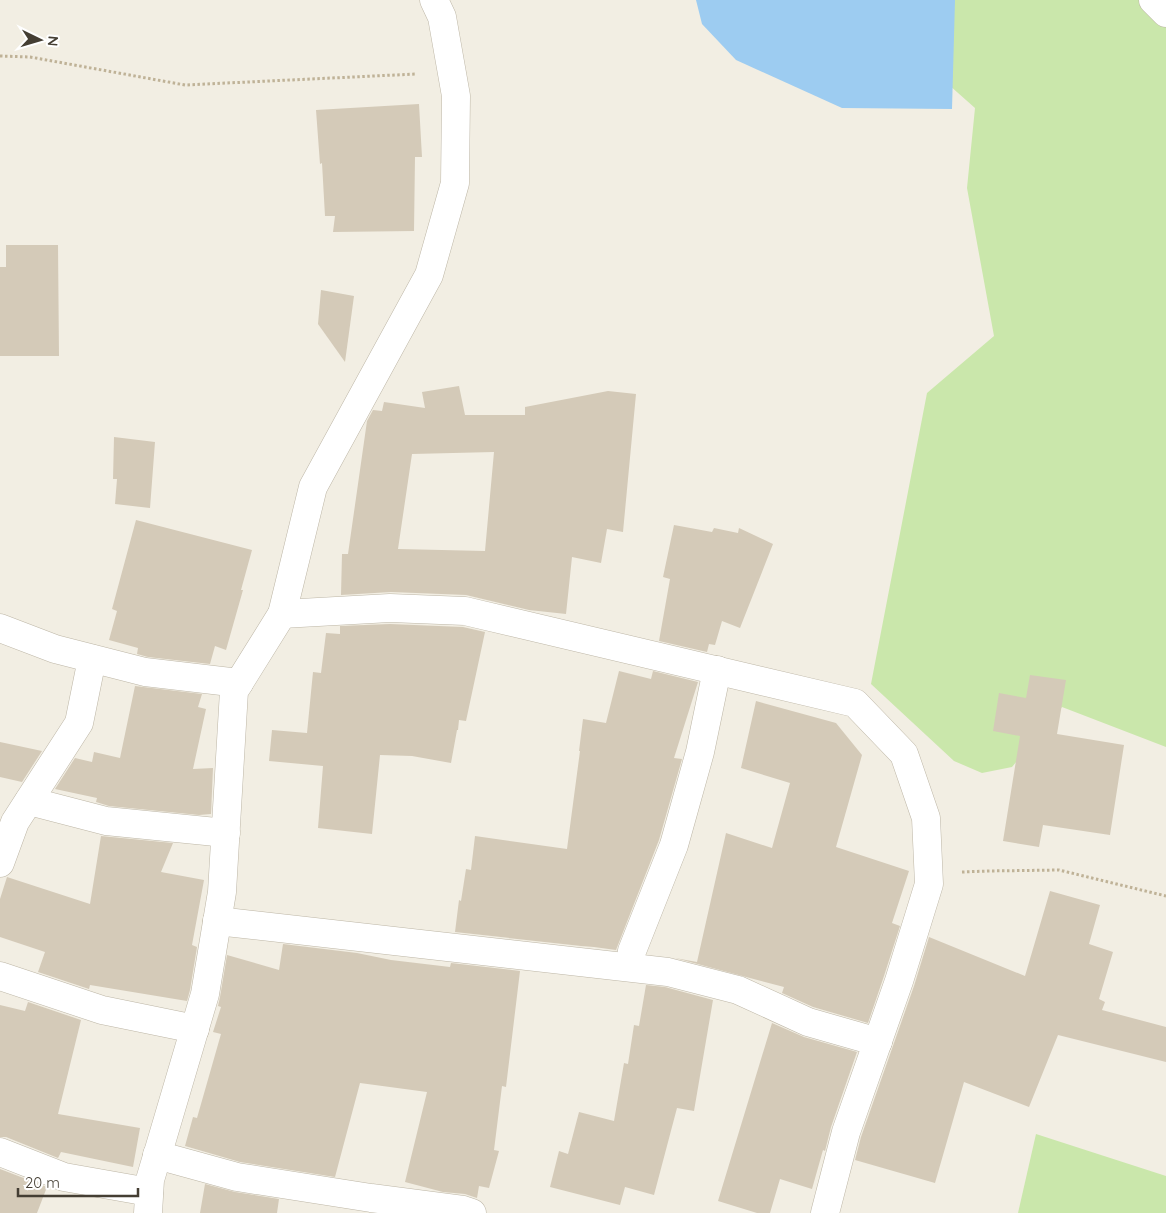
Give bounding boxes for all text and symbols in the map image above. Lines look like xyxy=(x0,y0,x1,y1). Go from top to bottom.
north arrow xyxy=(15,15,65,65)
text: N xyxy=(44,35,62,47)
scale bar xyxy=(18,1166,138,1198)
text: 20 m xyxy=(25,1173,60,1192)

